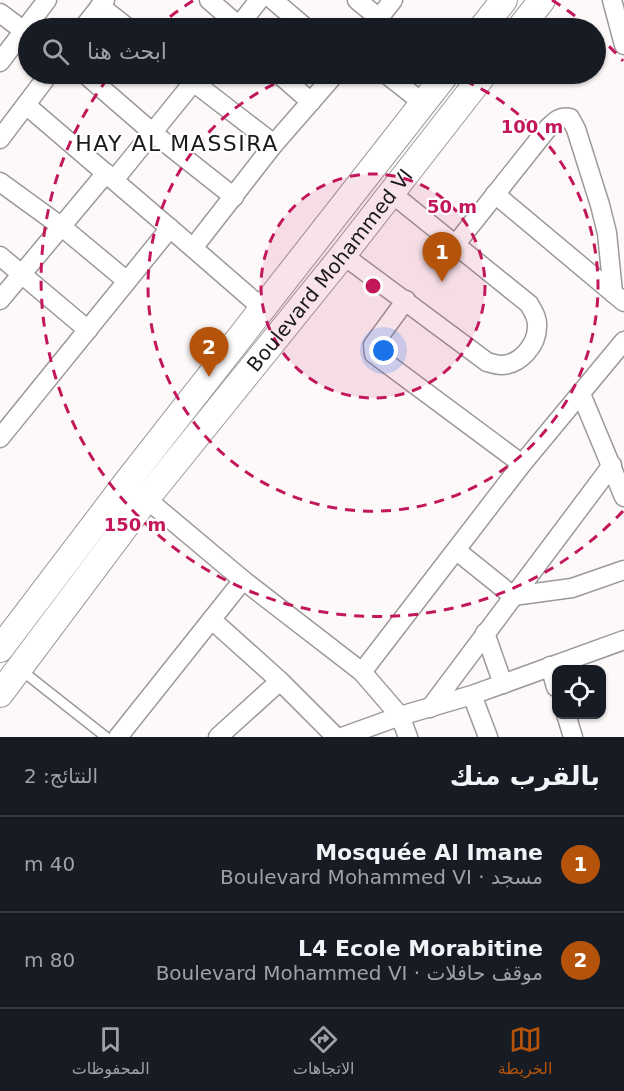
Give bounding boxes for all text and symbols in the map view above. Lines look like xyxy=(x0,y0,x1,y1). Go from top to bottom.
search box xyxy=(18,18,606,84)
icon: search xyxy=(39,35,72,68)
text: ابحث هنا xyxy=(87,39,167,64)
text: 100 m xyxy=(501,116,563,137)
district label: HAY AL MASSIRA xyxy=(75,131,279,156)
street label: Boulevard Mohammed VI xyxy=(242,164,417,376)
text: 50 m xyxy=(427,196,477,217)
pin: 1 xyxy=(422,232,462,282)
centre of rings xyxy=(363,276,383,296)
pin: 2 xyxy=(190,328,228,377)
your location xyxy=(369,336,398,365)
text: 150 m xyxy=(104,514,166,535)
map controls xyxy=(552,665,606,719)
button: locate xyxy=(552,665,606,719)
text: بالقرب منك xyxy=(450,761,600,791)
text: النتائج: 2 xyxy=(24,764,98,788)
text: Mosquée Al Imane xyxy=(315,840,543,865)
text: 40 m xyxy=(24,852,75,876)
text: 1 xyxy=(574,852,587,876)
text: مسجد · Boulevard Mohammed VI xyxy=(220,865,543,889)
text: L4 Ecole Morabitine xyxy=(298,936,543,961)
text: 80 m xyxy=(24,948,75,972)
text: 2 xyxy=(574,948,587,972)
text: موقف حافلات · Boulevard Mohammed VI xyxy=(156,961,543,985)
tab: المحفوظات xyxy=(72,1023,150,1078)
tab: الاتجاهات xyxy=(293,1023,354,1078)
tab: الخريطة xyxy=(498,1023,552,1078)

